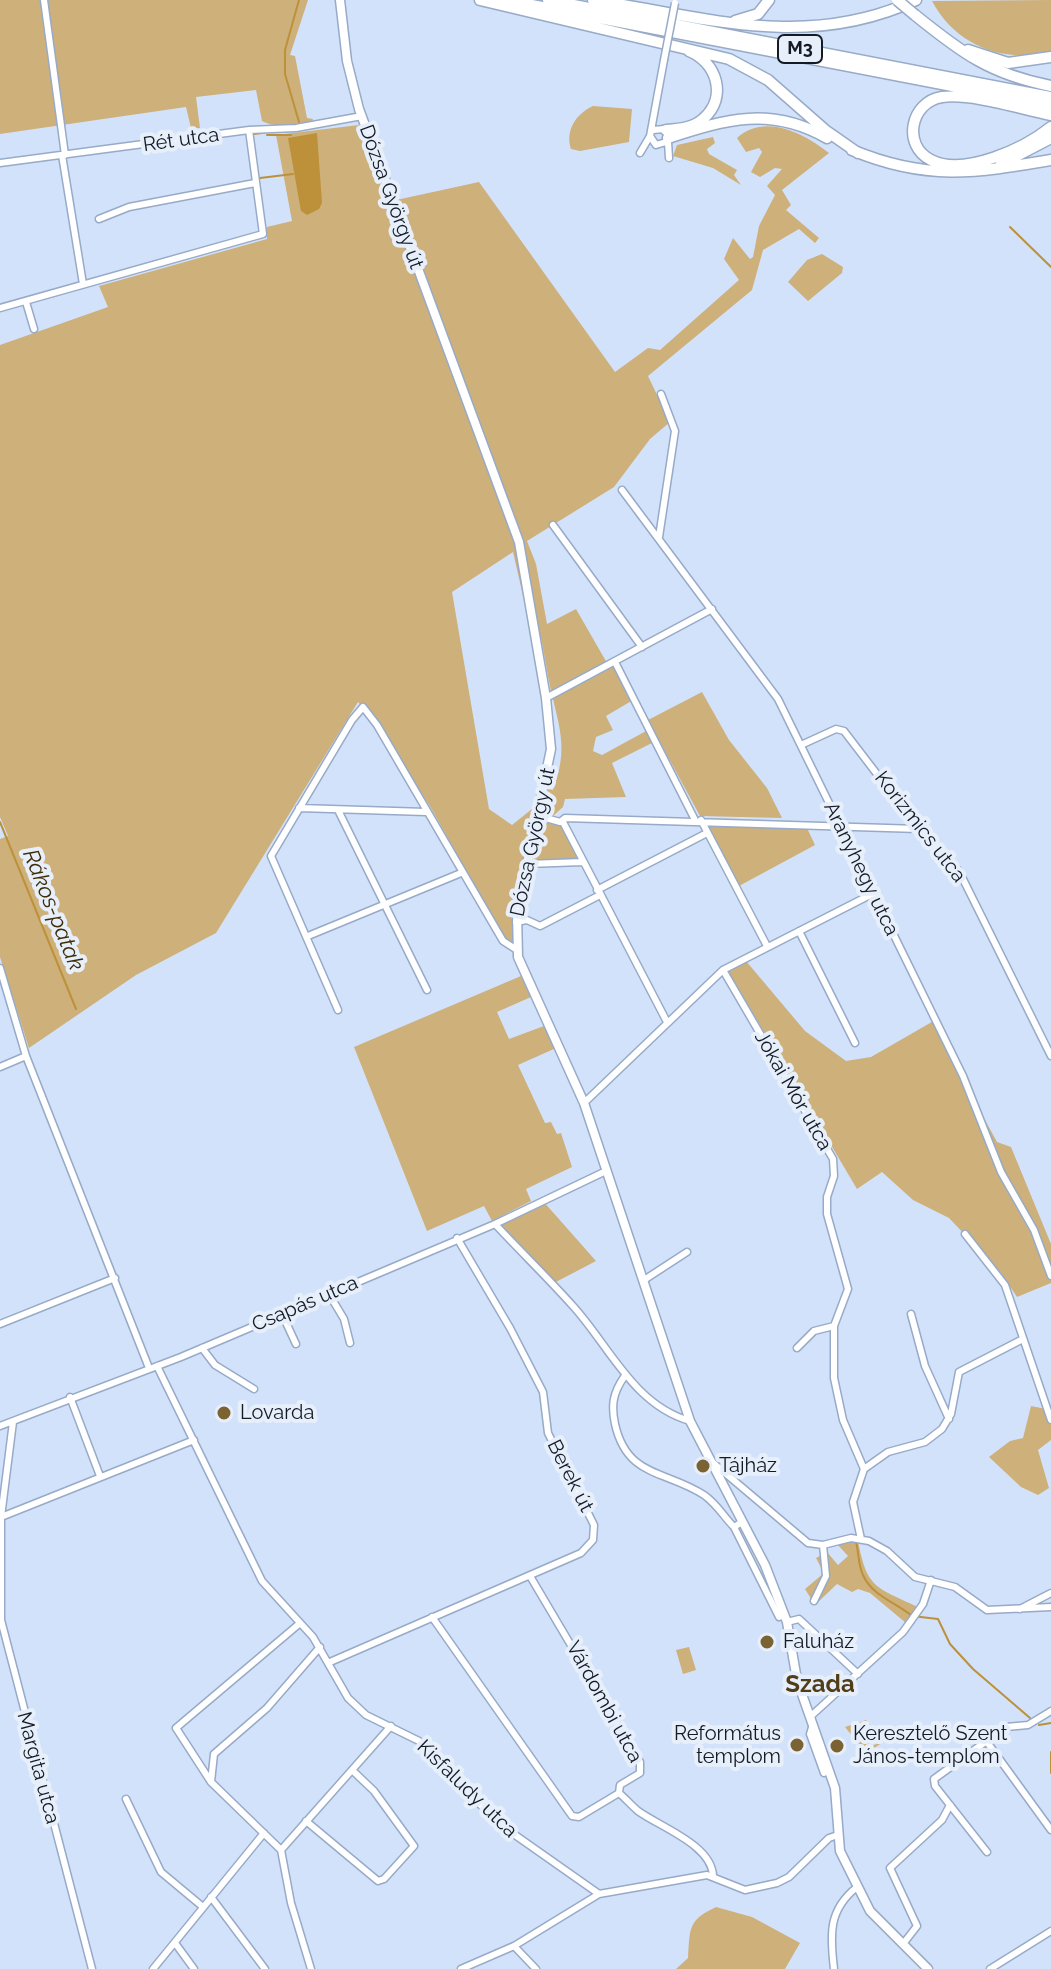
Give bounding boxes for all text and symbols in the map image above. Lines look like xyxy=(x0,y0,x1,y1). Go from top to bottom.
road number: M3 xyxy=(778,35,822,63)
street label: Dózsa György út xyxy=(354,122,428,272)
street label: Rét utca xyxy=(141,123,221,157)
street label: Dózsa György út xyxy=(506,765,560,919)
street label: Korizmics utca xyxy=(869,767,971,887)
street label: Aranyhegy utca xyxy=(818,798,904,940)
water label: Rákos-patak xyxy=(17,846,89,974)
street label: Jókai Mór utca xyxy=(749,1027,837,1155)
street label: Csapás utca xyxy=(249,1271,361,1337)
place label: Lovarda xyxy=(240,1401,314,1425)
marker: Lovarda xyxy=(215,1404,233,1422)
street label: Berek út xyxy=(542,1436,598,1516)
place label: Tájház xyxy=(719,1454,777,1478)
marker: Tájház xyxy=(694,1457,712,1475)
place label: Faluház xyxy=(783,1630,854,1654)
marker: Faluház xyxy=(758,1633,776,1651)
street label: Várdombi utca xyxy=(561,1637,647,1767)
district label: Szada xyxy=(785,1671,855,1699)
street label: Margita utca xyxy=(12,1709,64,1827)
place label: Református templom xyxy=(674,1722,781,1769)
place label: Keresztelő Szent János-templom xyxy=(853,1722,1007,1769)
street label: Kisfaludy utca xyxy=(412,1735,522,1843)
marker: Református templom xyxy=(788,1736,806,1754)
marker: Keresztelő Szent János-templom xyxy=(828,1737,846,1755)

